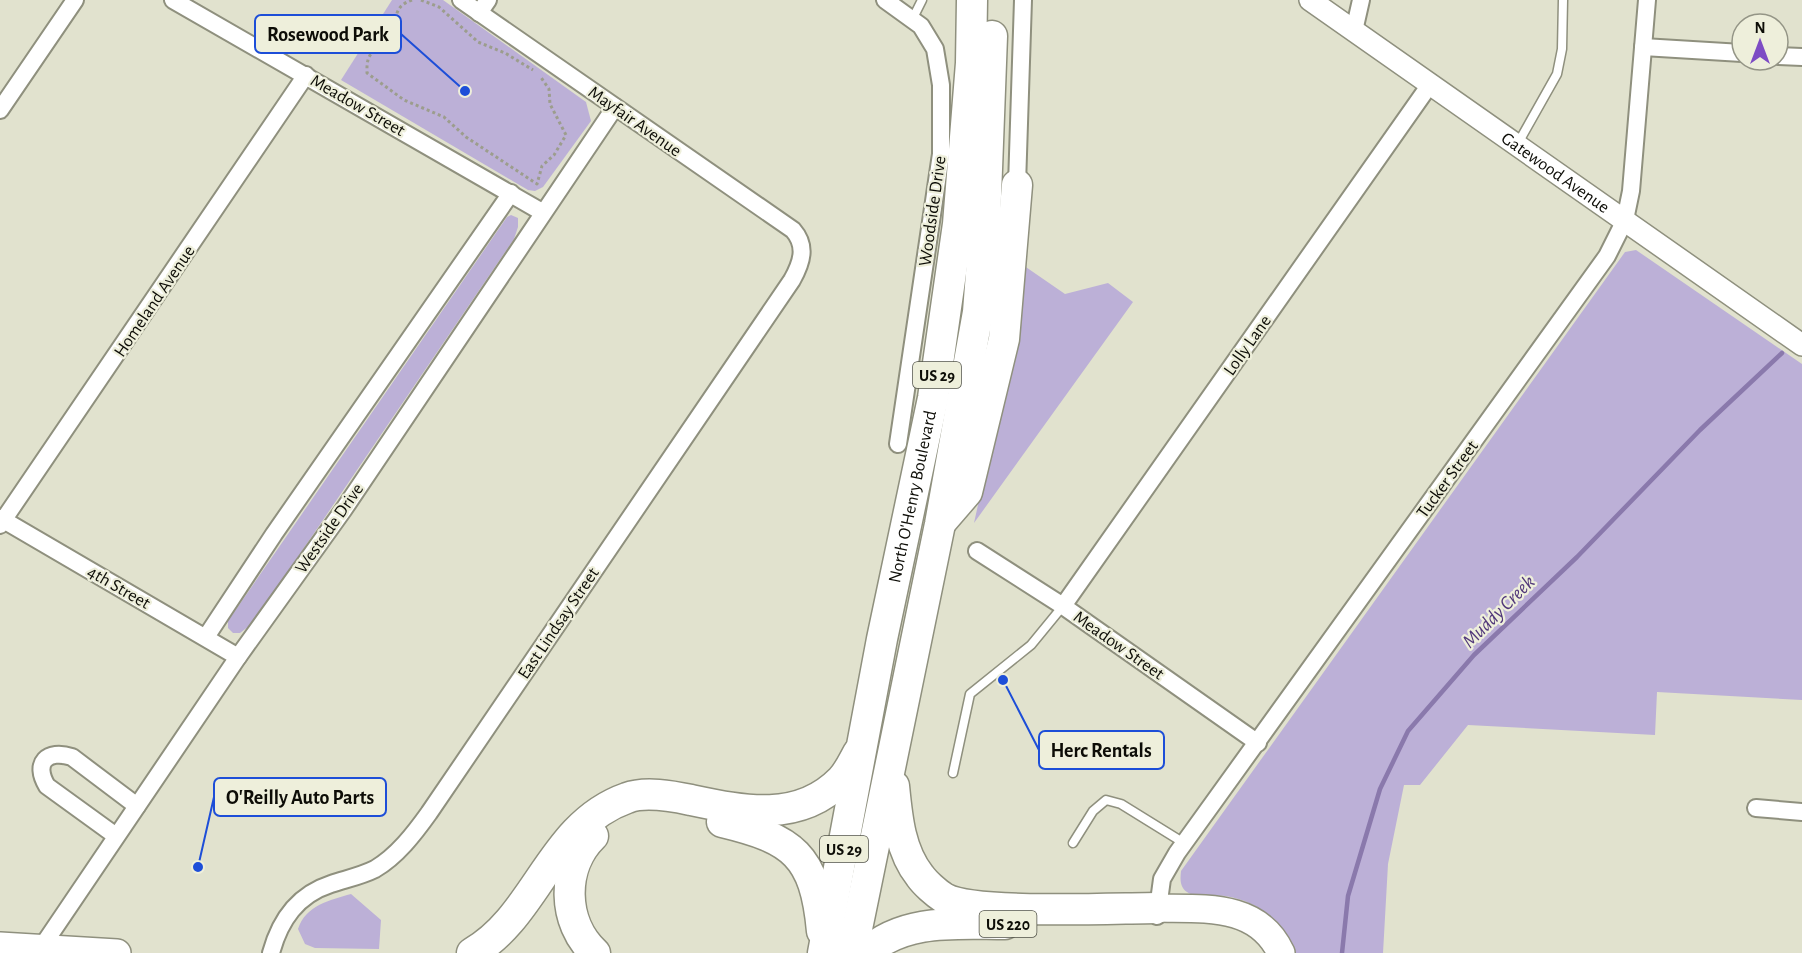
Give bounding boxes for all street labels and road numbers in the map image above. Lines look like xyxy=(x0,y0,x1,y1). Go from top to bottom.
street label: Meadow Street xyxy=(307,72,408,140)
street label: Mayfair Avenue xyxy=(585,83,684,160)
street label: Gatewood Avenue xyxy=(1498,129,1612,217)
street label: Woodside Drive xyxy=(916,155,950,268)
street label: Homeland Avenue xyxy=(111,243,199,360)
street label: Lolly Lane xyxy=(1221,312,1275,379)
road number: US 29 xyxy=(913,362,961,388)
street label: North O'Henry Boulevard xyxy=(886,409,940,585)
street label: Tucker Street xyxy=(1414,437,1482,522)
street label: Westside Drive xyxy=(292,480,367,577)
street label: 4th Street xyxy=(84,563,153,613)
street label: East Lindsay Street xyxy=(515,564,603,683)
street label: Meadow Street xyxy=(1070,608,1167,684)
road number: US 29 xyxy=(820,836,868,862)
road number: US 220 xyxy=(980,911,1036,937)

